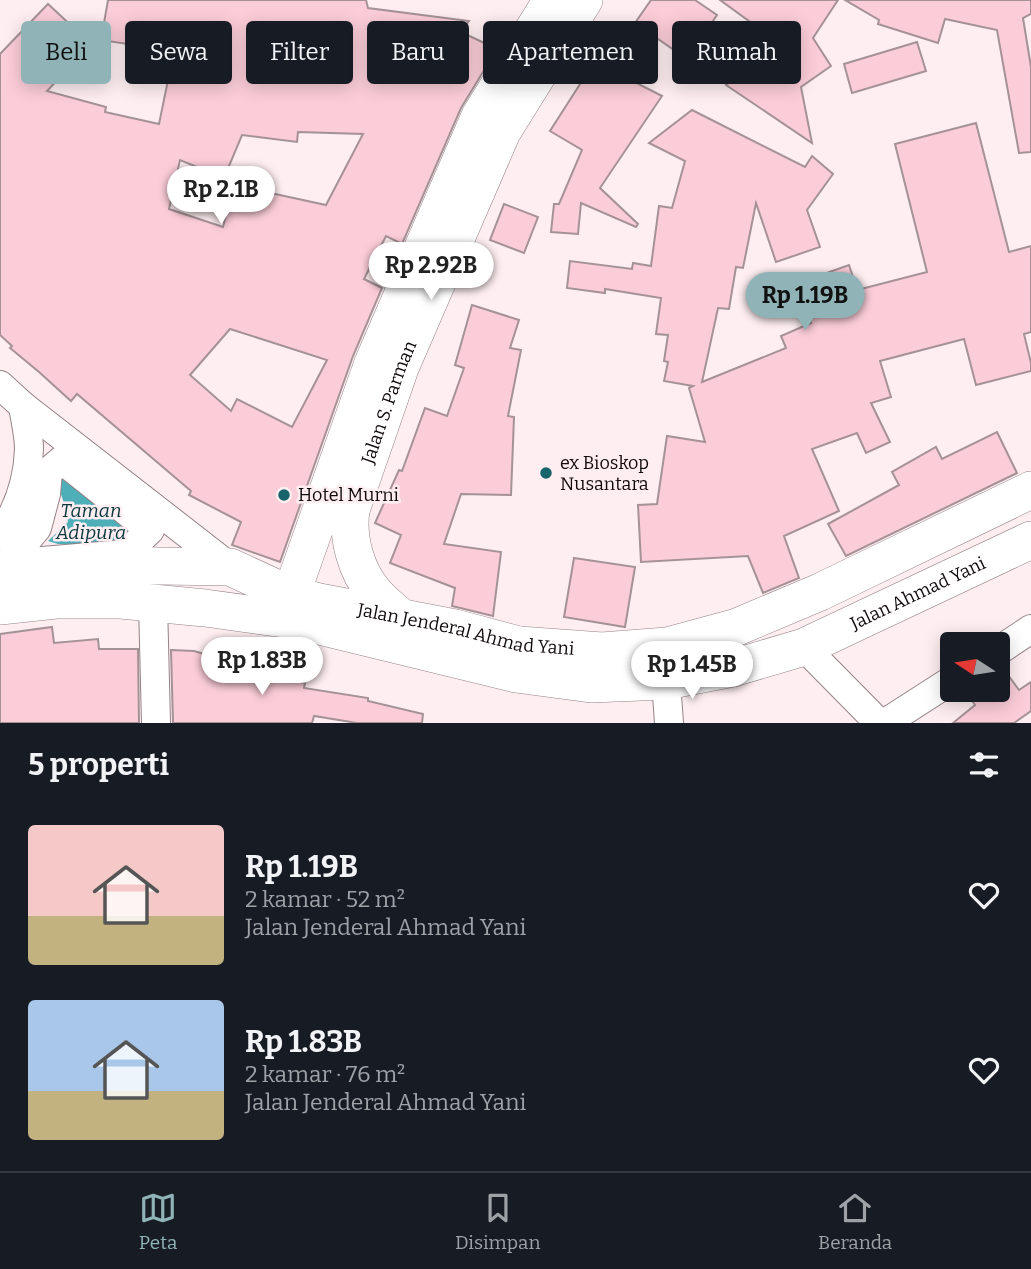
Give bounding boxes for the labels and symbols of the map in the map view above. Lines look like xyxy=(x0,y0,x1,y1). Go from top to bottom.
pin: Rp 2.1B xyxy=(156,166,286,226)
pin: Rp 2.92B xyxy=(359,243,503,302)
pin: Rp 1.19B xyxy=(733,272,877,332)
street label: Jalan S. Parman xyxy=(356,337,422,468)
place label: ex Bioskop Nusantara xyxy=(560,452,649,495)
marker: ex Bioskop Nusantara xyxy=(538,465,554,481)
place label: Hotel Murni xyxy=(298,484,399,506)
marker: Hotel Murni xyxy=(276,487,292,503)
water label: Taman Adipura xyxy=(55,499,126,544)
street label: Jalan Ahmad Yani xyxy=(846,552,989,635)
street label: Jalan Jenderal Ahmad Yani xyxy=(355,598,575,660)
north arrow xyxy=(940,632,1010,702)
pin: Rp 1.83B xyxy=(190,638,334,697)
pin: Rp 1.45B xyxy=(620,642,764,701)

